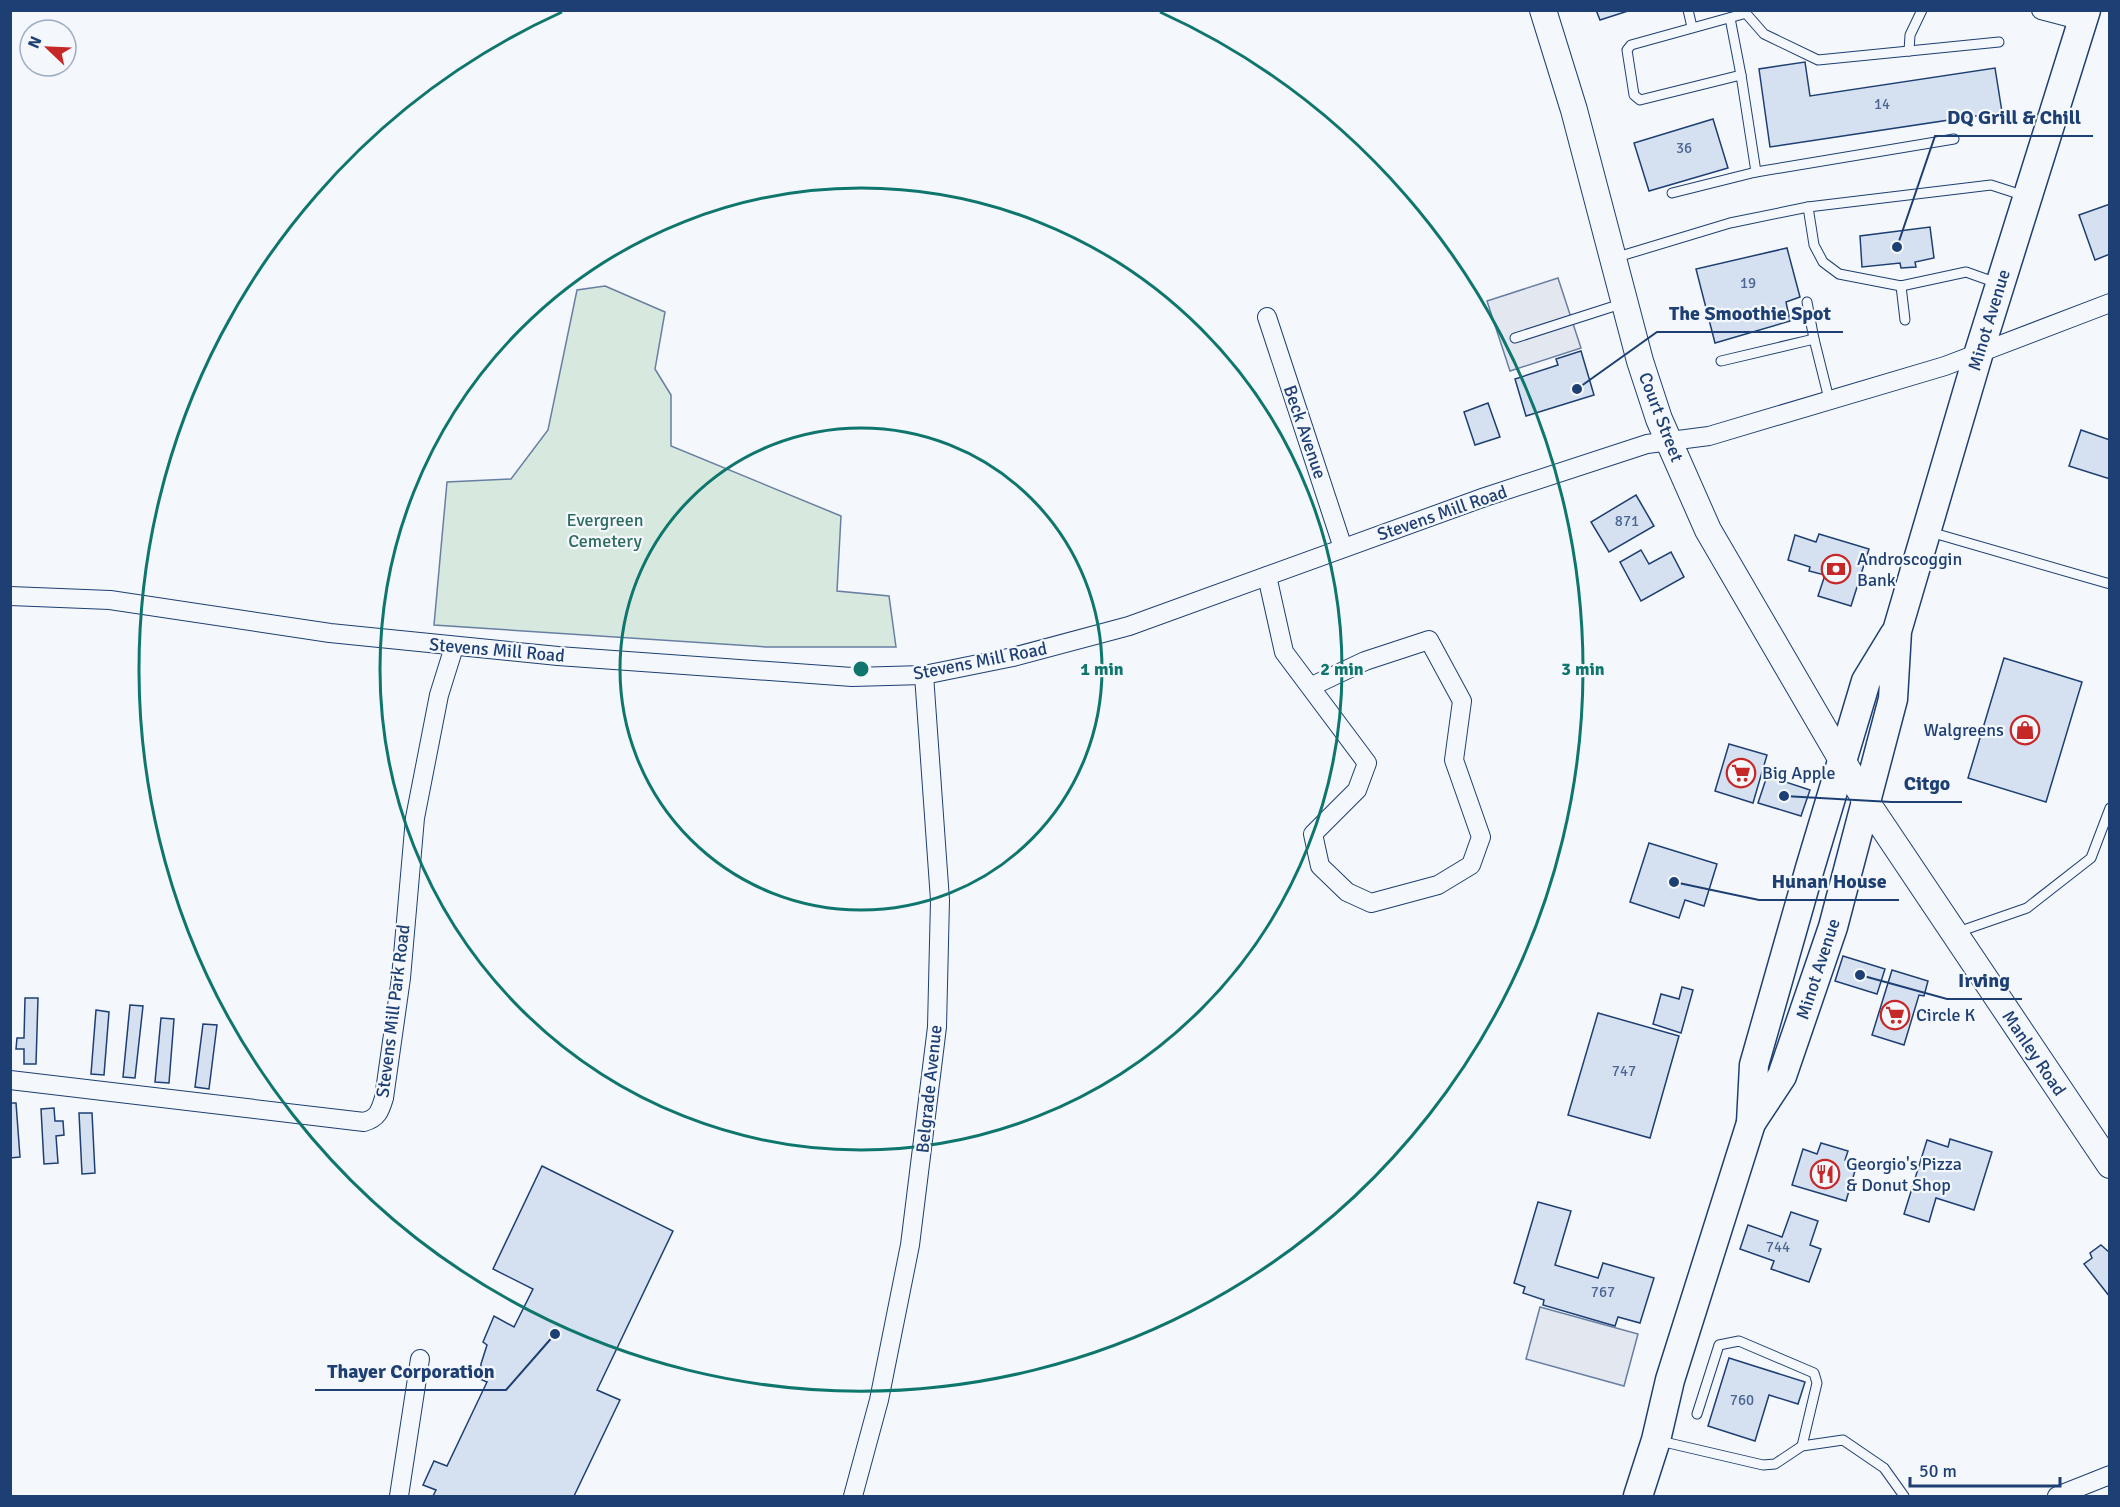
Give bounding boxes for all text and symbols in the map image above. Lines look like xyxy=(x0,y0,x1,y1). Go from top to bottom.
north arrow xyxy=(18,18,78,78)
text: N xyxy=(24,33,46,52)
house number: 14 xyxy=(1874,95,1890,113)
callout: DQ Grill & Chill xyxy=(1935,98,2093,136)
text: DQ Grill & Chill xyxy=(1947,105,2081,130)
house number: 36 xyxy=(1676,139,1692,157)
street label: Minot Avenue xyxy=(1963,267,2015,373)
house number: 19 xyxy=(1740,274,1756,292)
callout: The Smoothie Spot xyxy=(1657,294,1843,332)
text: The Smoothie Spot xyxy=(1669,301,1832,326)
street label: Court Street xyxy=(1634,369,1688,465)
street label: Beck Avenue xyxy=(1279,382,1331,482)
street label: Stevens Mill Road xyxy=(1374,480,1510,546)
park label: Evergreen Cemetery xyxy=(567,509,643,552)
house number: 871 xyxy=(1615,512,1639,530)
place label: Androscoggin Bank xyxy=(1857,548,1962,591)
bank icon: Androscoggin Bank xyxy=(1820,553,1852,585)
street label: Stevens Mill Road xyxy=(428,633,566,667)
street label: Stevens Mill Road xyxy=(911,637,1049,685)
text: 1 min xyxy=(1080,658,1124,680)
text: 2 min xyxy=(1320,658,1364,680)
text: 3 min xyxy=(1561,658,1605,680)
centre of rings xyxy=(851,659,871,679)
shop icon: Walgreens xyxy=(2009,714,2041,746)
place label: Walgreens xyxy=(1924,719,2004,741)
supermarket icon: Big Apple xyxy=(1725,757,1757,789)
place label: Big Apple xyxy=(1762,762,1835,784)
callout: Citgo xyxy=(1891,764,1962,802)
text: Citgo xyxy=(1904,771,1950,796)
callout: Hunan House xyxy=(1759,862,1899,900)
text: Hunan House xyxy=(1771,869,1887,894)
street label: Minot Avenue xyxy=(1791,916,1845,1022)
street label: Stevens Mill Park Road xyxy=(371,923,415,1099)
callout: Irving xyxy=(1947,961,2022,999)
text: Irving xyxy=(1958,968,2010,993)
supermarket icon: Circle K xyxy=(1879,999,1911,1031)
place label: Circle K xyxy=(1916,1004,1976,1026)
street label: Manley Road xyxy=(1997,1006,2071,1100)
street label: Belgrade Avenue xyxy=(911,1024,947,1154)
house number: 747 xyxy=(1612,1062,1636,1080)
place label: Georgio's Pizza & Donut Shop xyxy=(1846,1153,1962,1196)
restaurant icon: Georgio's Pizza & Donut Shop xyxy=(1809,1158,1841,1190)
house number: 744 xyxy=(1766,1238,1790,1256)
house number: 767 xyxy=(1591,1283,1615,1301)
callout: Thayer Corporation xyxy=(315,1352,506,1390)
text: Thayer Corporation xyxy=(327,1359,495,1384)
house number: 760 xyxy=(1730,1391,1754,1409)
scale bar xyxy=(1910,1450,2060,1488)
text: 50 m xyxy=(1919,1460,1957,1482)

